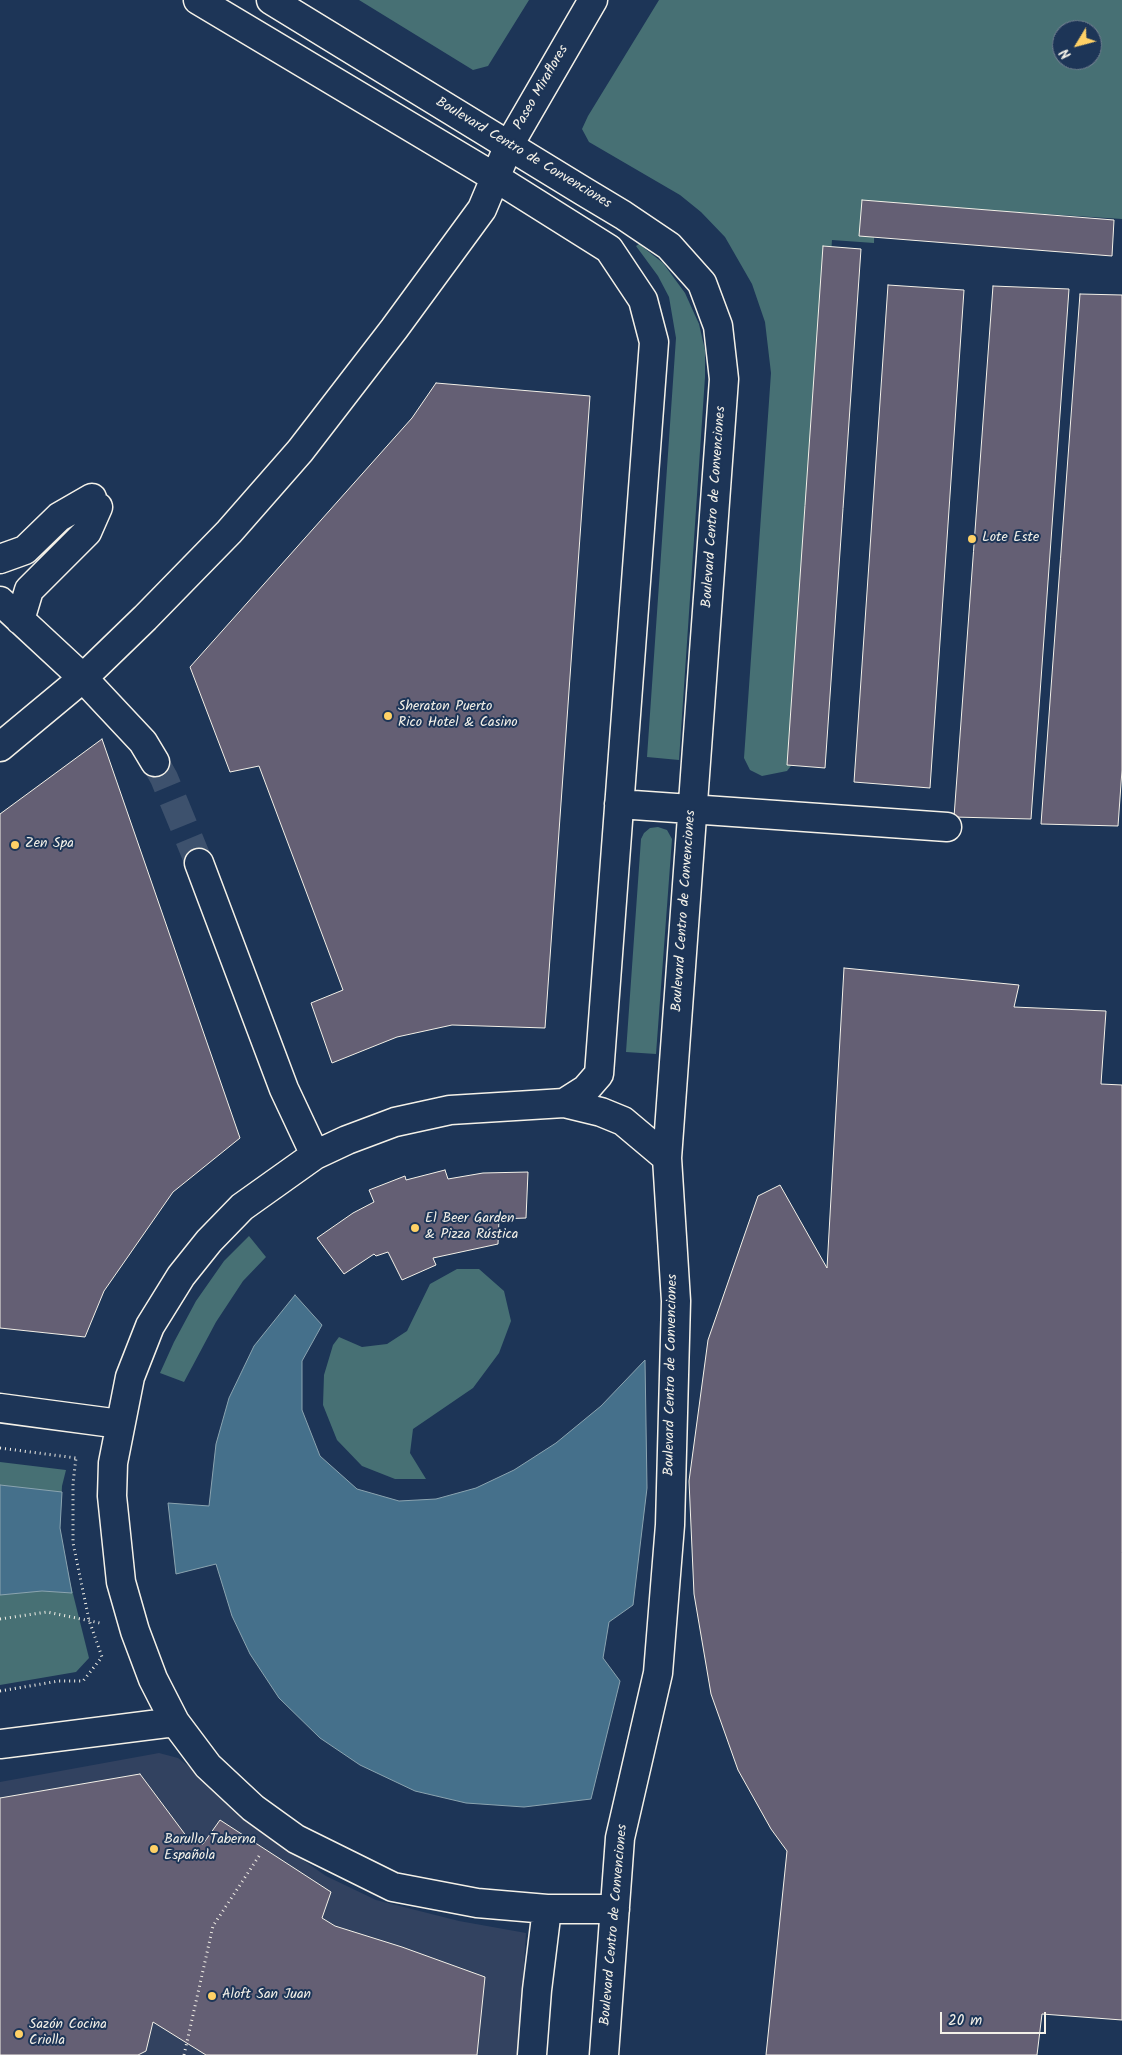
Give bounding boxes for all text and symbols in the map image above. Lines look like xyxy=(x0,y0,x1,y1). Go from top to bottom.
north arrow xyxy=(1052,20,1102,70)
street label: Paseo Miraflores xyxy=(511,43,573,133)
text: N xyxy=(1054,43,1077,64)
street label: Boulevard Centro de Convenciones xyxy=(432,95,614,213)
street label: Boulevard Centro de Convenciones xyxy=(700,406,730,608)
place label: Lote Este xyxy=(982,531,1039,547)
marker: Lote Este xyxy=(966,533,978,545)
place label: Sheraton Puerto Rico Hotel & Casino xyxy=(398,700,518,732)
marker: Sheraton Puerto Rico Hotel & Casino xyxy=(382,710,394,722)
street label: Boulevard Centro de Convenciones xyxy=(670,810,700,1012)
place label: Zen Spa xyxy=(25,837,74,853)
marker: Zen Spa xyxy=(9,839,21,851)
place label: El Beer Garden & Pizza Rústica xyxy=(425,1212,518,1244)
marker: El Beer Garden & Pizza Rústica xyxy=(409,1222,421,1234)
street label: Boulevard Centro de Convenciones xyxy=(662,1274,682,1476)
street label: Boulevard Centro de Convenciones xyxy=(598,1824,632,2026)
place label: Barullo Taberna Española xyxy=(164,1833,256,1865)
marker: Barullo Taberna Española xyxy=(148,1843,160,1855)
place label: Aloft San Juan xyxy=(222,1988,311,2004)
marker: Aloft San Juan xyxy=(206,1990,218,2002)
scale bar xyxy=(942,2002,1048,2034)
text: 20 m xyxy=(948,2009,982,2033)
place label: Sazón Cocina Criolla xyxy=(29,2018,107,2050)
marker: Sazón Cocina Criolla xyxy=(13,2028,25,2040)

